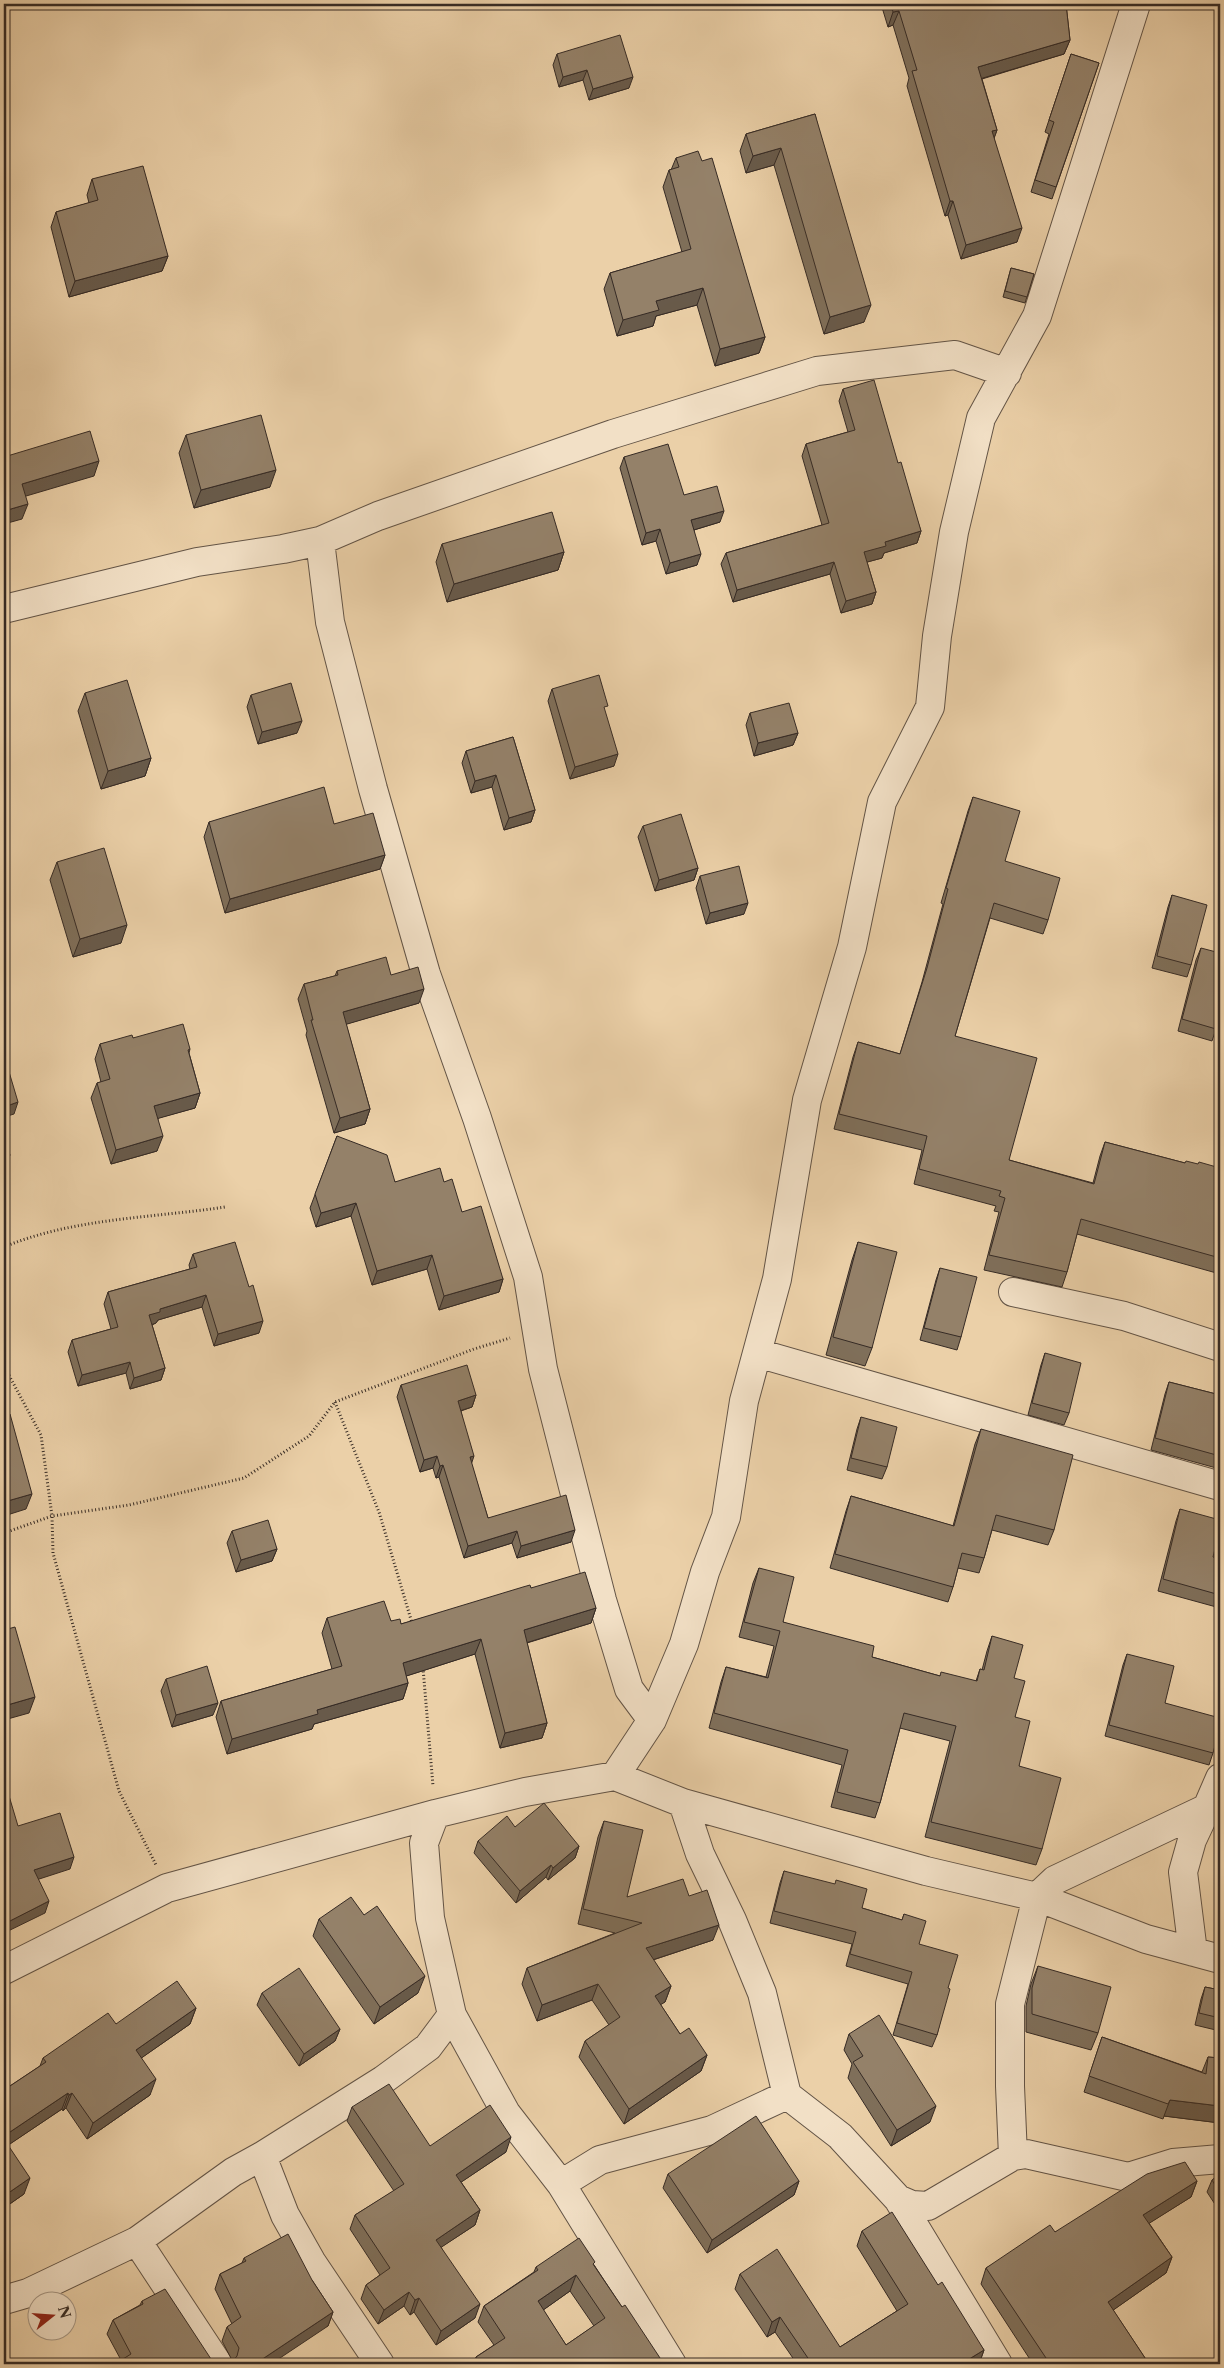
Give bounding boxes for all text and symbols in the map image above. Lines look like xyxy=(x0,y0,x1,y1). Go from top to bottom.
north arrow xyxy=(28,2290,78,2340)
text: N xyxy=(54,2304,75,2321)

